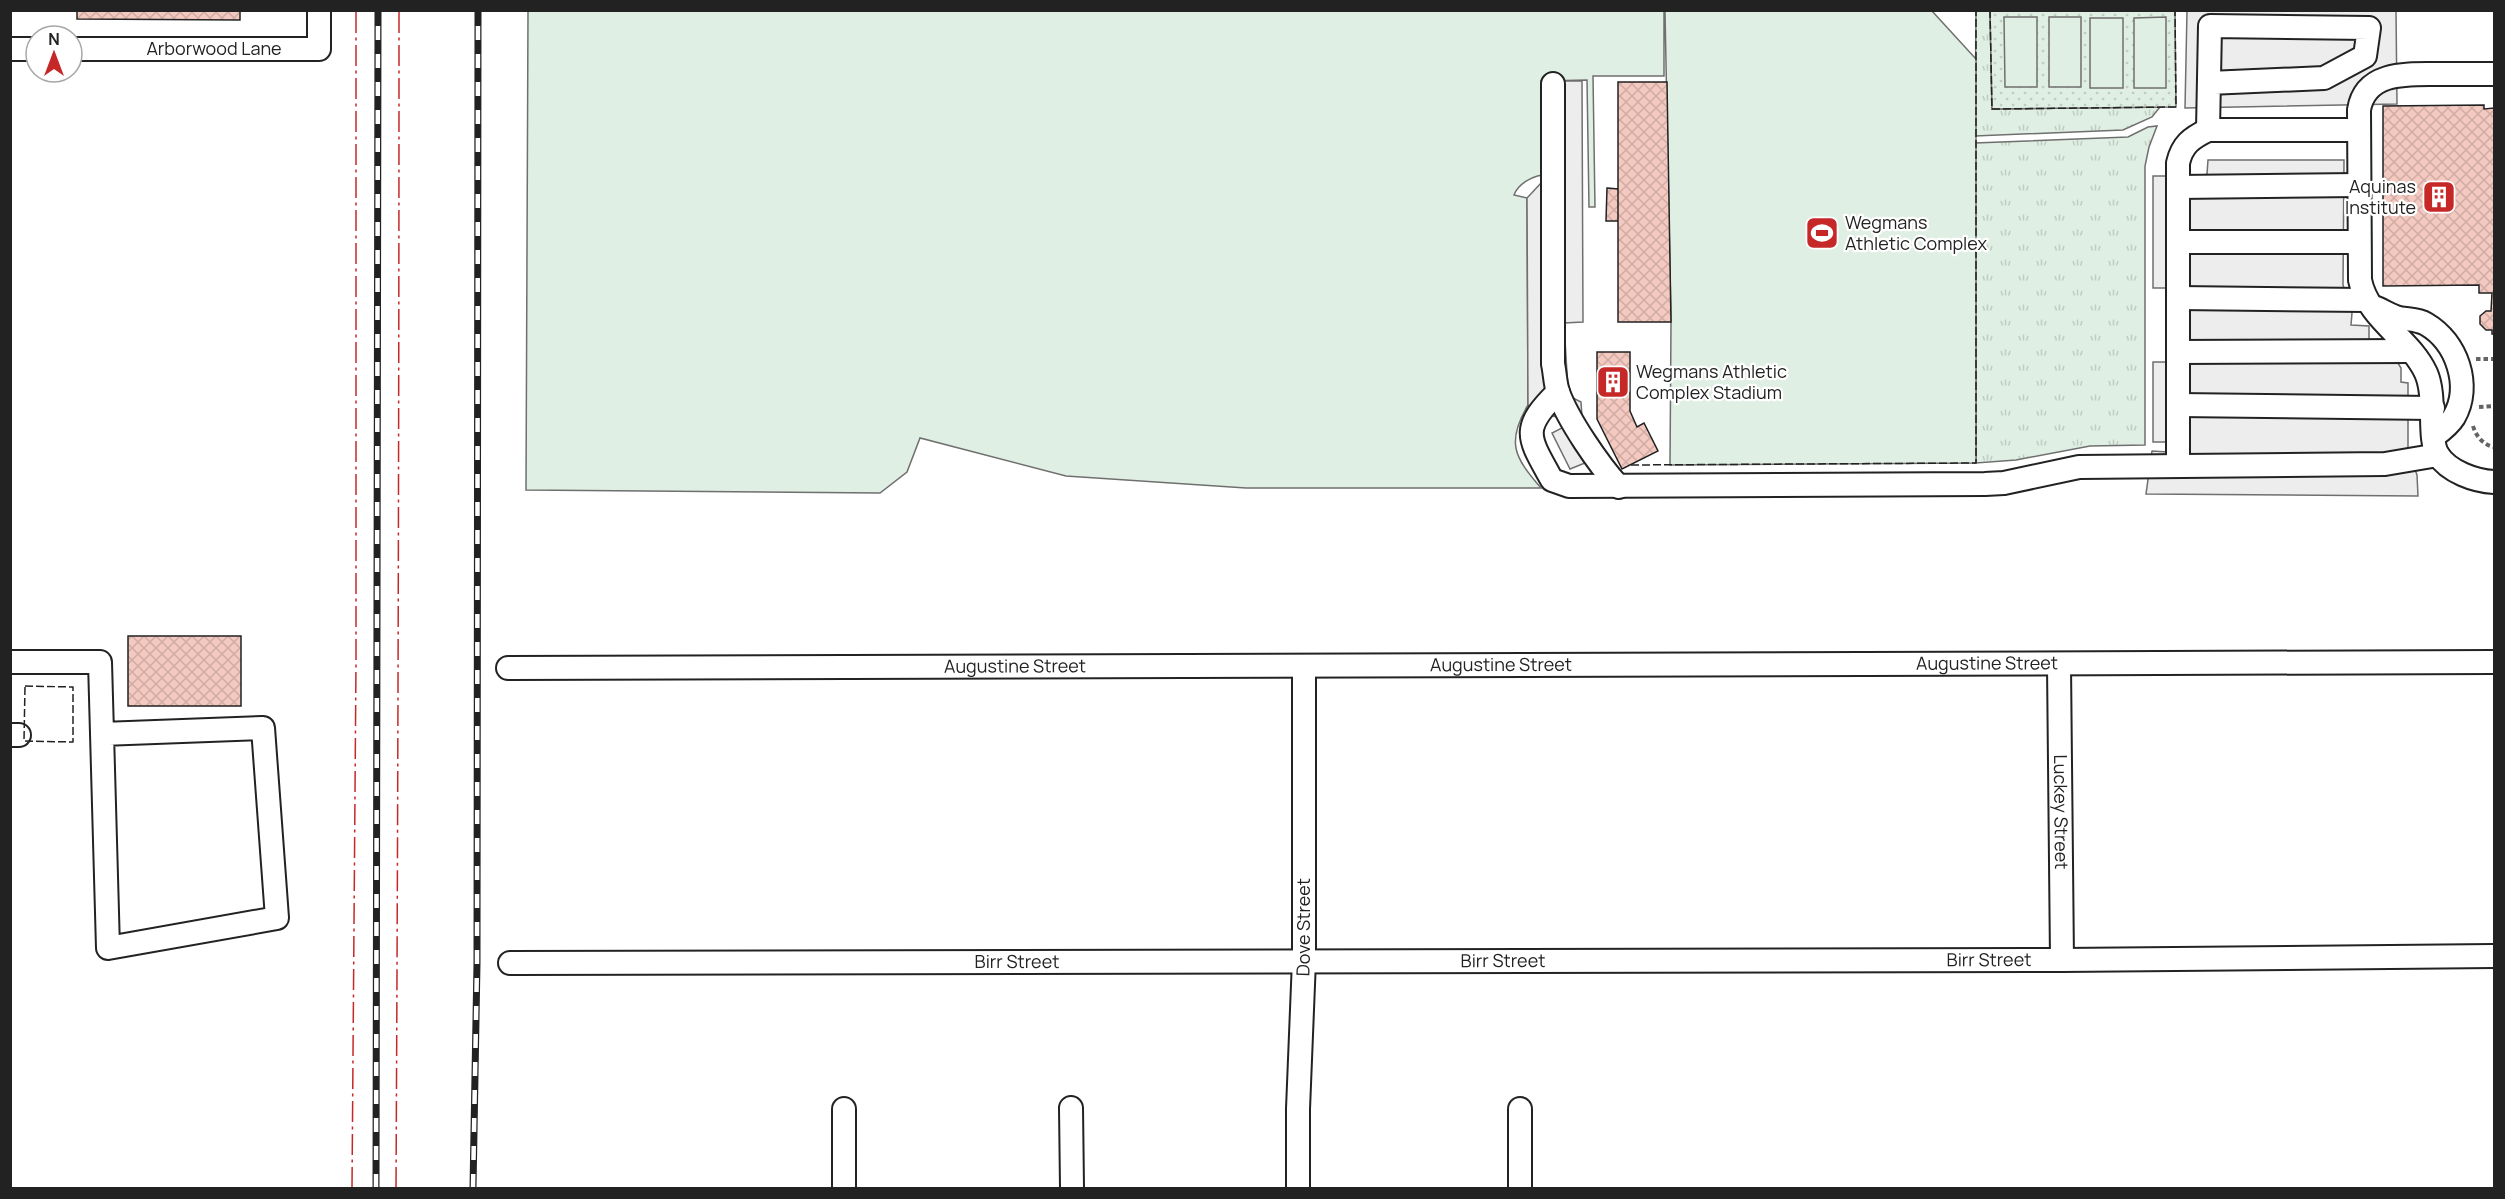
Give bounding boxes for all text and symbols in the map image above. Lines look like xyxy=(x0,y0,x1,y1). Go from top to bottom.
north arrow xyxy=(24,24,84,84)
text: N xyxy=(48,28,60,50)
street label: Arborwood Lane xyxy=(146,36,282,60)
place label: Aquinas Institute xyxy=(2345,174,2416,219)
building icon: Aquinas Institute xyxy=(2421,179,2457,215)
place label: Wegmans Athletic Complex xyxy=(1845,210,1987,255)
sports icon: Wegmans Athletic Complex xyxy=(1804,215,1840,251)
place label: Wegmans Athletic Complex Stadium xyxy=(1636,359,1787,404)
building icon: Wegmans Athletic Complex Stadium xyxy=(1595,364,1631,400)
street label: Augustine Street xyxy=(1916,650,2058,675)
street label: Augustine Street xyxy=(1430,652,1572,676)
street label: Augustine Street xyxy=(944,653,1086,678)
street label: Luckey Street xyxy=(2049,754,2074,870)
street label: Dove Street xyxy=(1290,878,1315,977)
street label: Birr Street xyxy=(1947,947,2031,971)
street label: Birr Street xyxy=(1461,948,1545,972)
street label: Birr Street xyxy=(975,949,1059,973)

